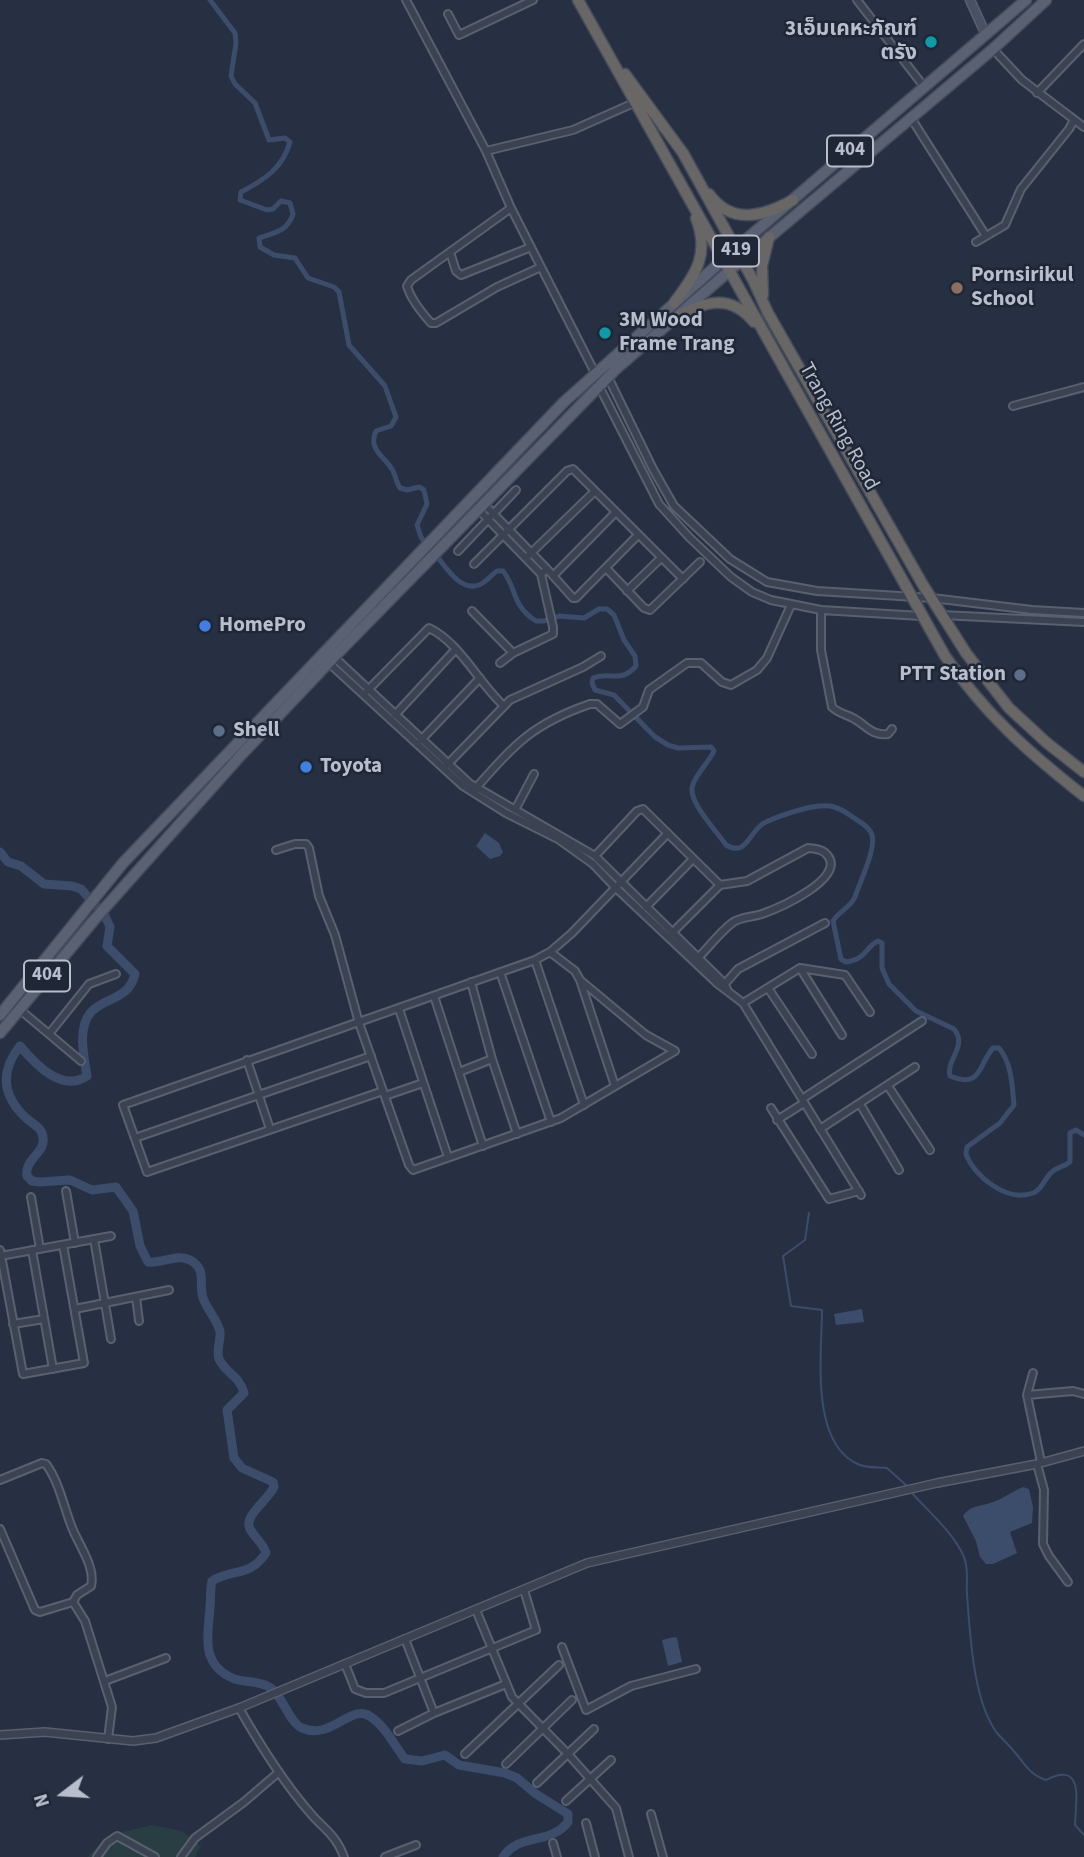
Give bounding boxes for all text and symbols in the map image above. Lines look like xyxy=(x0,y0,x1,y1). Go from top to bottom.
place label: 3เอ็มเคหะภัณฑ์ ตรัง xyxy=(785,17,917,67)
marker: 3เอ็มเคหะภัณฑ์ ตรัง xyxy=(923,34,939,50)
road number: 404 xyxy=(827,136,873,167)
road number: 419 xyxy=(713,235,759,266)
place label: Pornsirikul School xyxy=(971,263,1073,313)
marker: Pornsirikul School xyxy=(949,280,965,296)
place label: 3M Wood Frame Trang xyxy=(619,308,734,358)
marker: 3M Wood Frame Trang xyxy=(597,325,613,341)
street label: Trang Ring Road xyxy=(792,359,884,495)
place label: HomePro xyxy=(219,613,306,639)
marker: HomePro xyxy=(197,618,213,634)
place label: PTT Station xyxy=(899,662,1006,688)
marker: PTT Station xyxy=(1012,667,1028,683)
place label: Shell xyxy=(233,718,280,744)
marker: Shell xyxy=(211,723,227,739)
place label: Toyota xyxy=(320,754,382,780)
marker: Toyota xyxy=(298,759,314,775)
road number: 404 xyxy=(24,960,70,992)
north arrow xyxy=(28,1759,98,1829)
text: N xyxy=(28,1790,57,1810)

